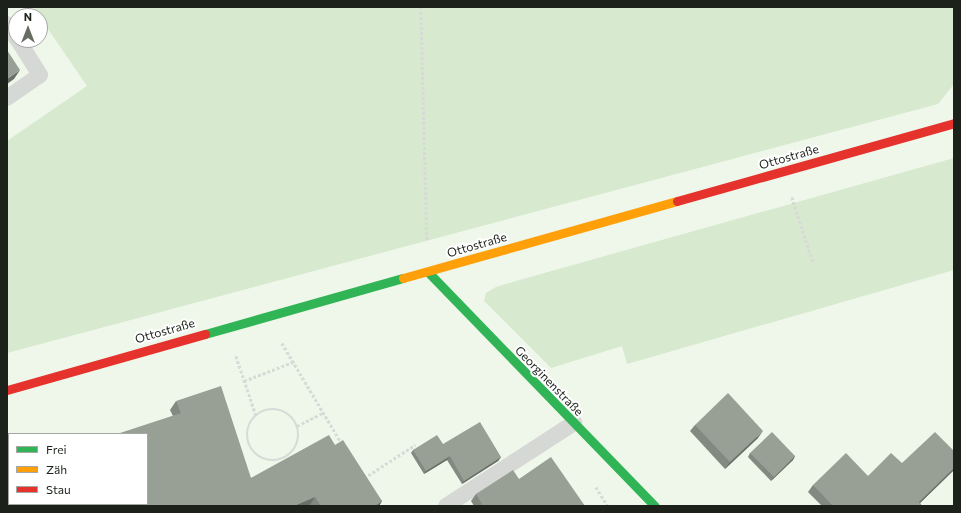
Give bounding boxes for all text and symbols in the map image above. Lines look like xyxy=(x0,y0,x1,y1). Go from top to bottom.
north arrow xyxy=(8,8,48,48)
text: N xyxy=(24,10,32,23)
street label: Ottostraße xyxy=(757,142,821,172)
street label: Ottostraße xyxy=(445,230,509,260)
street label: Ottostraße xyxy=(133,316,197,346)
street label: Georginenstraße xyxy=(512,343,586,419)
legend xyxy=(8,433,148,505)
text: Frei xyxy=(46,442,67,456)
text: Zäh xyxy=(46,462,67,476)
text: Stau xyxy=(46,482,71,496)

